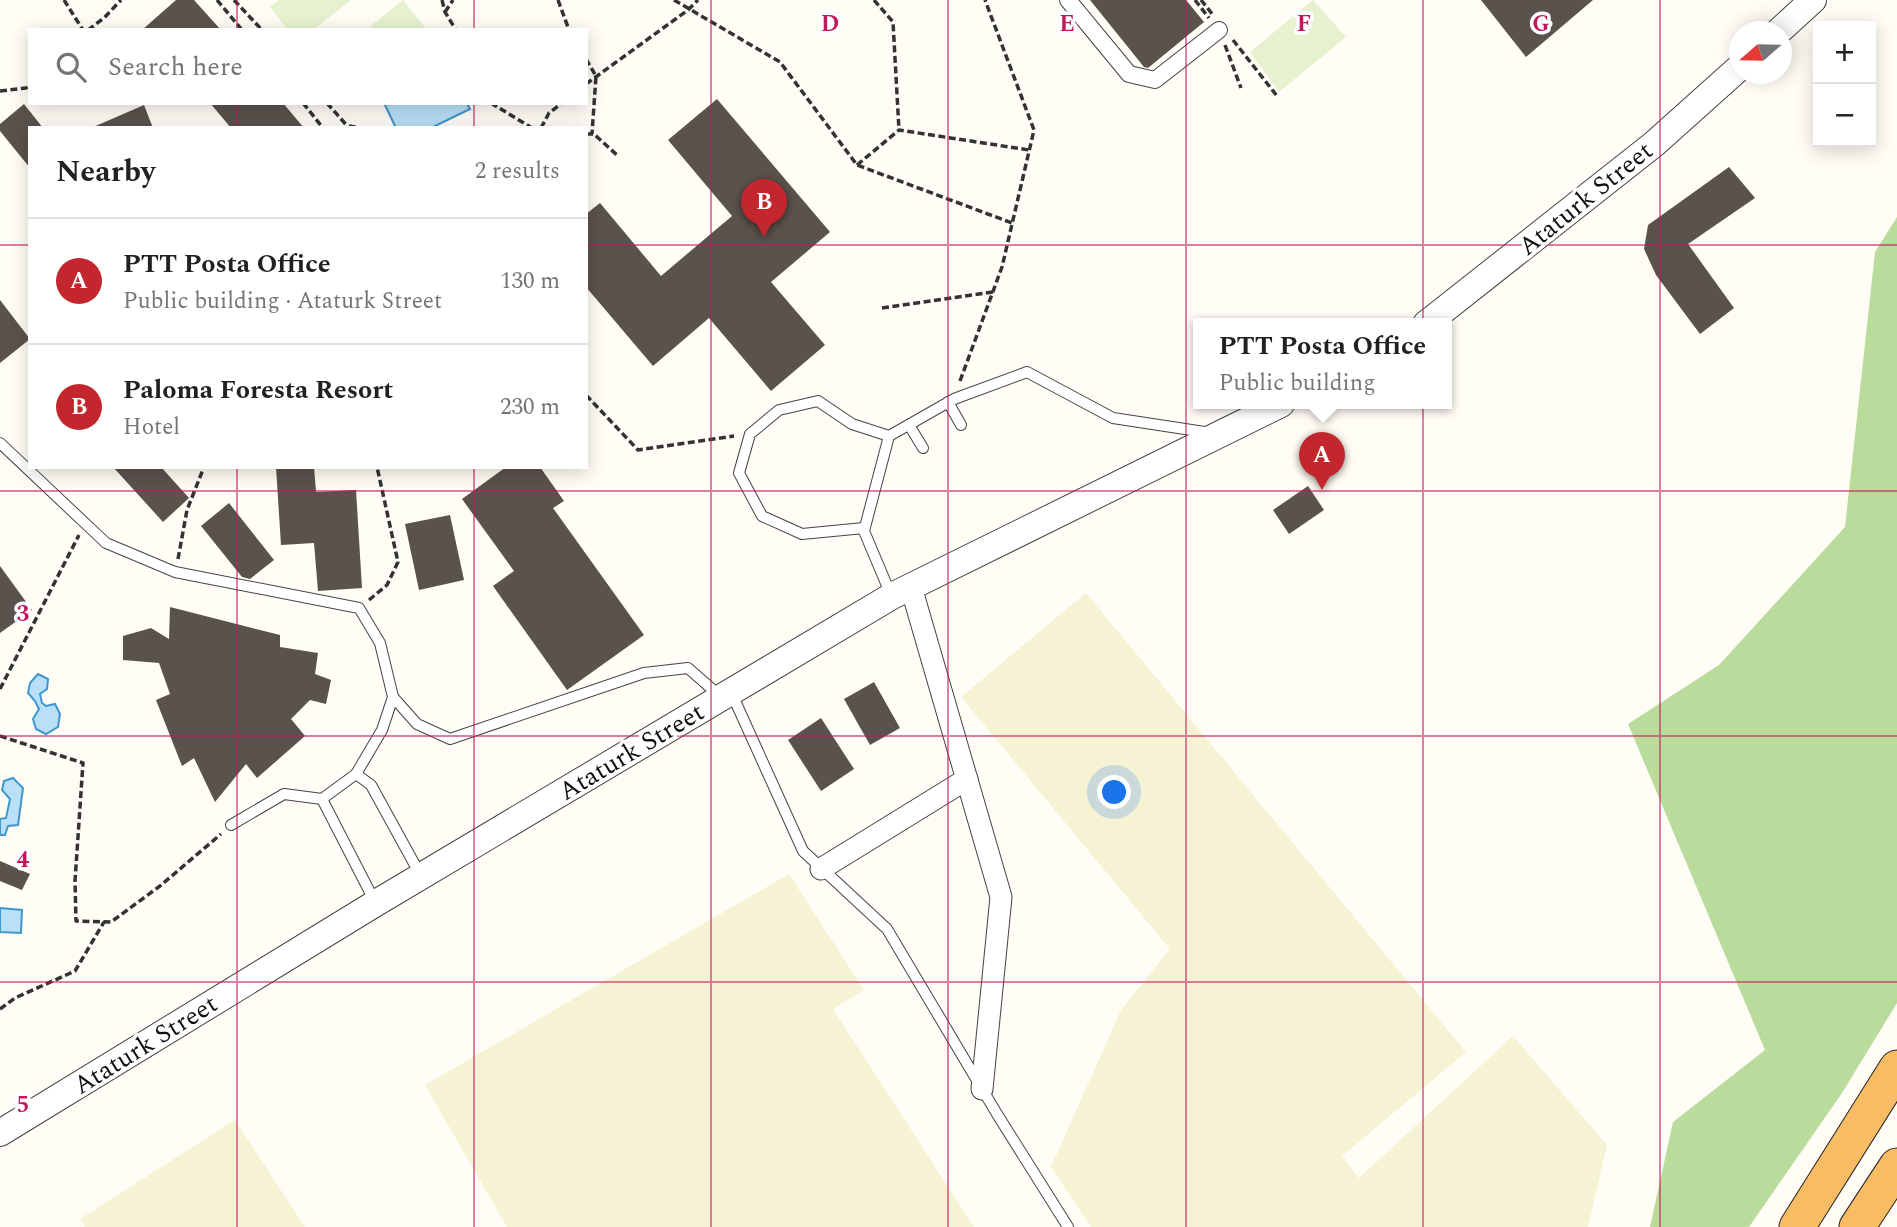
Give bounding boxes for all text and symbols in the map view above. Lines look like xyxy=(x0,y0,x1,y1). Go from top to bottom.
text: D xyxy=(821,7,839,42)
text: E xyxy=(1059,7,1075,42)
text: F xyxy=(1297,7,1311,42)
text: G xyxy=(1532,7,1550,42)
north arrow xyxy=(1729,21,1792,84)
map controls xyxy=(1813,21,1876,147)
button: + xyxy=(1813,21,1876,84)
search box xyxy=(28,28,588,105)
text: Search here xyxy=(108,47,243,87)
icon: search xyxy=(52,48,90,86)
button: − xyxy=(1813,84,1876,147)
street label: Ataturk Street xyxy=(1509,132,1662,266)
text: Nearby xyxy=(56,149,155,195)
text: 2 results xyxy=(475,154,560,189)
pin: B xyxy=(741,179,787,237)
text: PTT Posta Office xyxy=(123,244,331,284)
text: A xyxy=(70,264,88,299)
text: 130 m xyxy=(500,264,560,299)
text: Public building · Ataturk Street xyxy=(123,284,442,319)
popup xyxy=(1193,318,1452,409)
text: PTT Posta Office xyxy=(1219,326,1426,366)
text: Public building xyxy=(1219,366,1376,401)
text: Paloma Foresta Resort xyxy=(123,370,393,410)
text: B xyxy=(71,390,87,425)
text: 230 m xyxy=(500,390,560,425)
text: Hotel xyxy=(123,410,180,445)
pin: A xyxy=(1299,432,1345,490)
text: 3 xyxy=(17,597,30,632)
street label: Ataturk Street xyxy=(551,692,712,811)
your location xyxy=(1097,775,1131,809)
text: 4 xyxy=(17,843,30,878)
street label: Ataturk Street xyxy=(65,984,226,1105)
text: 5 xyxy=(17,1088,29,1123)

